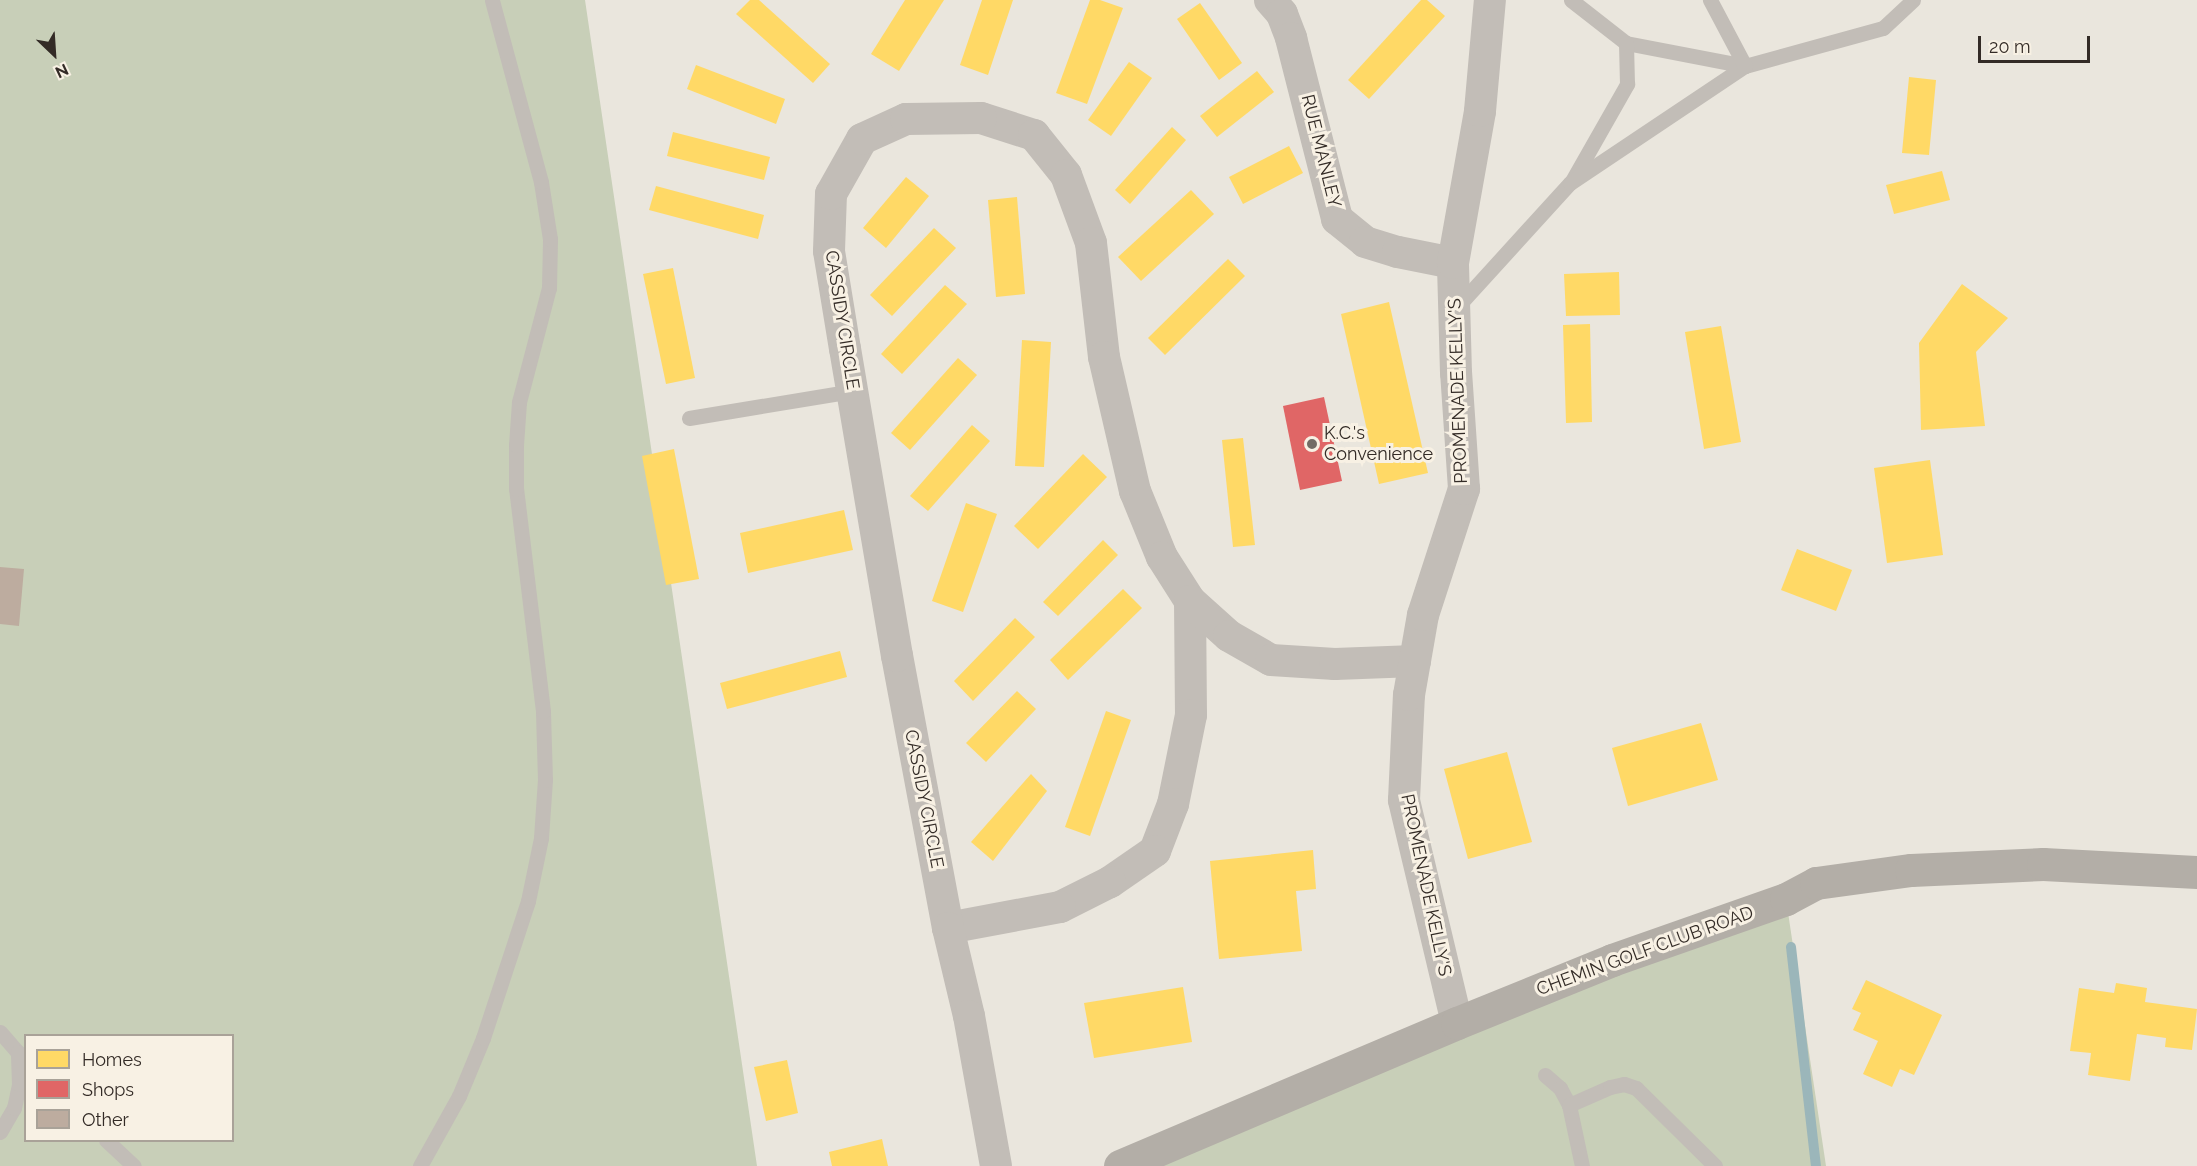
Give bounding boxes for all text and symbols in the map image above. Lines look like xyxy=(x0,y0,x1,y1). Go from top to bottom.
north arrow xyxy=(24,24,84,84)
scale bar xyxy=(1981,24,2094,62)
text: 20 m xyxy=(1989,36,2031,57)
text: N xyxy=(52,60,71,82)
street label: RUE MANLEY xyxy=(1296,92,1346,210)
street label: CASSIDY CIRCLE xyxy=(820,249,864,391)
street label: PROMENADE KELLY'S xyxy=(1444,298,1472,484)
place label: K.C.'s Convenience xyxy=(1324,423,1433,466)
marker: K.C.'s Convenience xyxy=(1305,437,1319,451)
street label: CASSIDY CIRCLE xyxy=(900,728,948,870)
street label: PROMENADE KELLY'S xyxy=(1396,792,1456,978)
street label: CHEMIN GOLF CLUB ROAD xyxy=(1533,902,1757,1000)
legend xyxy=(24,1034,234,1142)
text: Homes xyxy=(82,1049,142,1070)
text: Shops xyxy=(82,1079,134,1100)
text: Other xyxy=(82,1109,129,1130)

